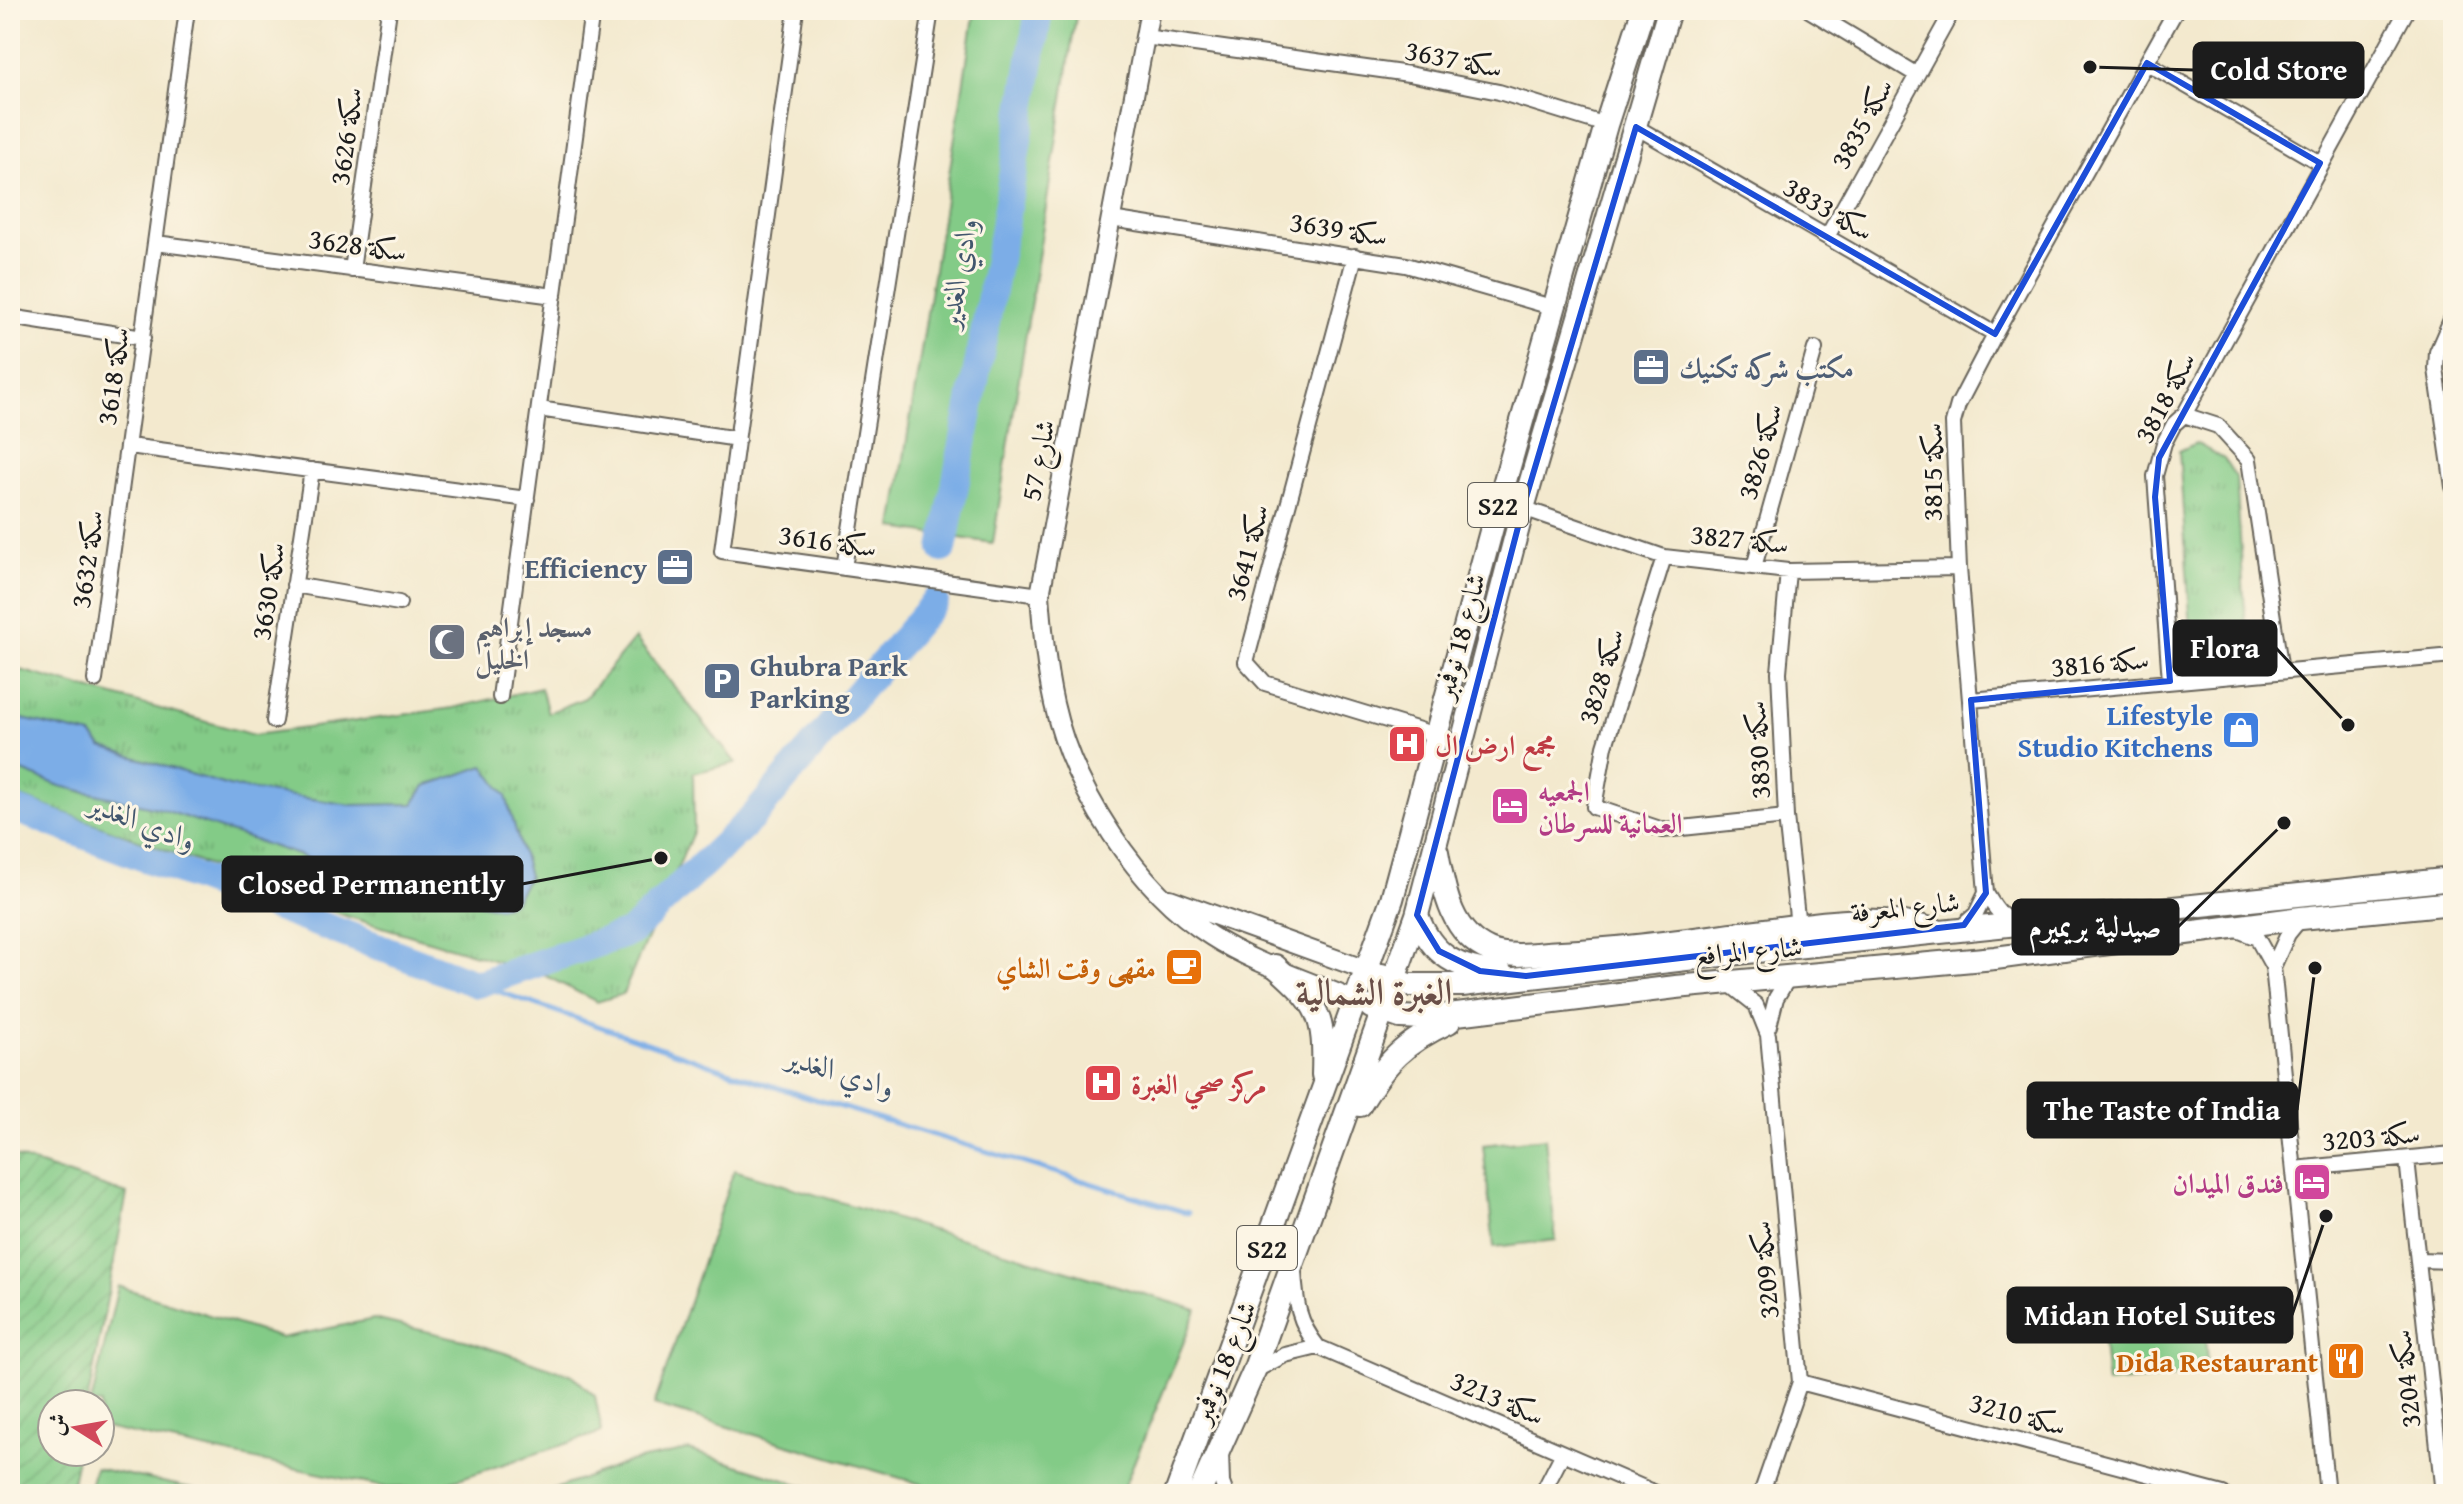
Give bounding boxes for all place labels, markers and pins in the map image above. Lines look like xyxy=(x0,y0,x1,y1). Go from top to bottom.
callout: Cold Store xyxy=(2194,43,2363,97)
office icon: مكتب شركه تكنيك xyxy=(1630,346,1672,388)
place label: مكتب شركه تكنيك xyxy=(1679,347,1854,388)
office icon: Efficiency xyxy=(654,546,696,588)
place label: Efficiency xyxy=(525,547,648,588)
place label: مسجد إبراهيم الخليل xyxy=(475,606,592,679)
mosque icon: مسجد إبراهيم الخليل xyxy=(426,621,468,663)
callout: Flora xyxy=(2174,621,2276,675)
place label: Ghubra Park Parking xyxy=(750,645,909,718)
parking icon: Ghubra Park Parking xyxy=(701,660,743,702)
place label: Lifestyle Studio Kitchens xyxy=(2017,694,2213,767)
shop icon: Lifestyle Studio Kitchens xyxy=(2220,709,2262,751)
hospital icon: مجمع ارض ال xyxy=(1386,723,1428,765)
place label: مجمع ارض ال xyxy=(1435,724,1556,772)
place label: الجمعيه العمانية للسرطان xyxy=(1538,770,1683,843)
hotel icon: الجمعيه العمانية للسرطان xyxy=(1489,785,1531,827)
callout: Closed Permanently xyxy=(223,857,522,911)
callout: صيدلية بريميرم xyxy=(2013,900,2178,954)
cafe icon: مقهى وقت الشاي xyxy=(1163,946,1205,988)
place label: مقهى وقت الشاي xyxy=(996,947,1156,991)
hospital icon: مركز صحي الغبرة xyxy=(1082,1062,1124,1104)
place label: مركز صحي الغبرة xyxy=(1131,1063,1266,1110)
callout: The Taste of India xyxy=(2028,1083,2297,1137)
hotel icon: فندق الميدان xyxy=(2291,1161,2333,1203)
place label: فندق الميدان xyxy=(2172,1162,2284,1203)
callout: Midan Hotel Suites xyxy=(2008,1288,2292,1342)
restaurant icon: Dida Restaurant xyxy=(2325,1340,2367,1382)
place label: Dida Restaurant xyxy=(2116,1341,2318,1382)

